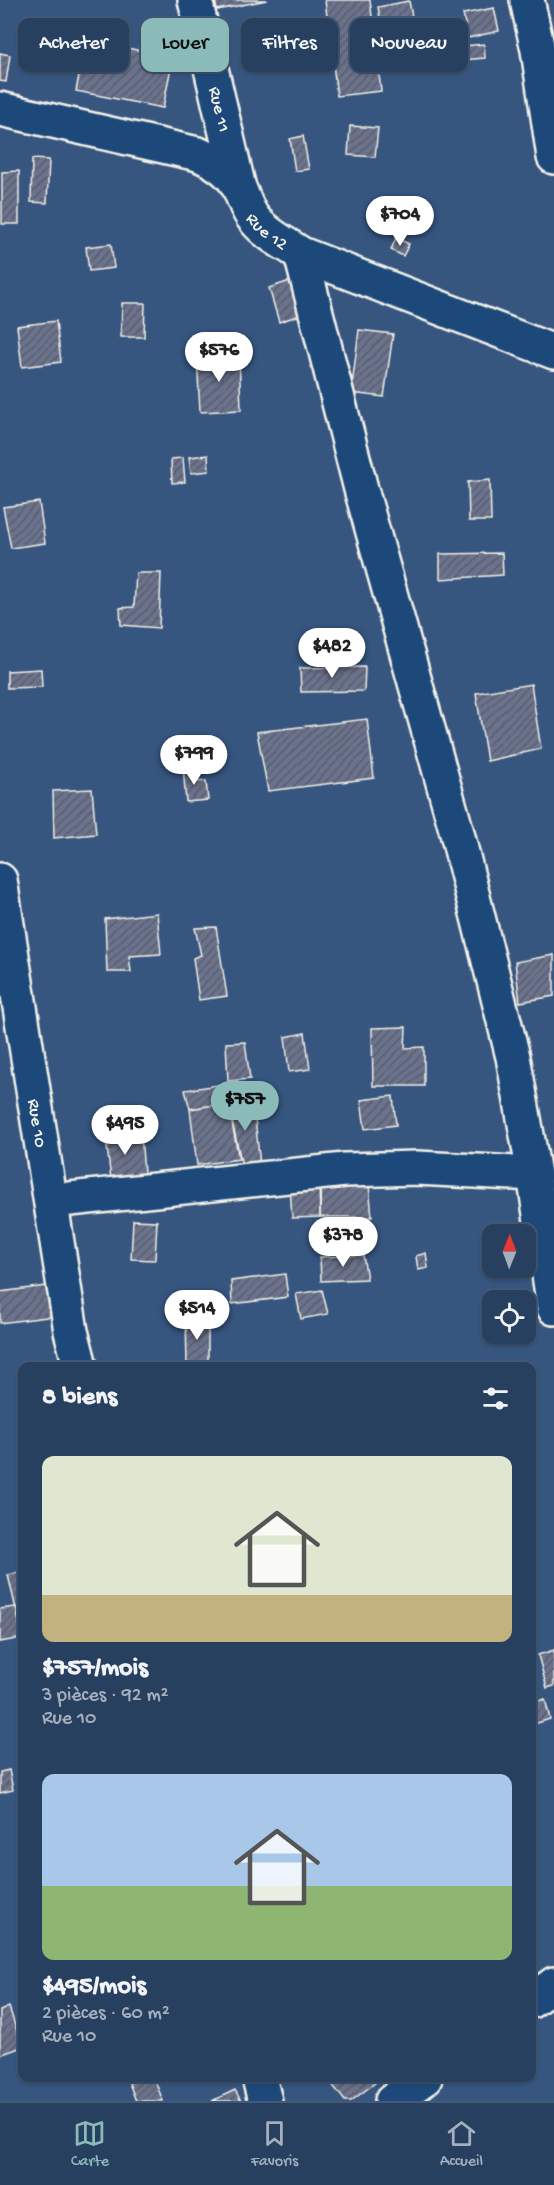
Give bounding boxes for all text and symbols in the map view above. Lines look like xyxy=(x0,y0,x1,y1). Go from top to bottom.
chip: Acheter xyxy=(18,18,129,72)
chip: Louer xyxy=(141,18,229,72)
chip: Filtres xyxy=(241,18,338,72)
chip: Nouveau xyxy=(350,18,468,72)
street label: Rue 11 xyxy=(203,85,234,134)
pin: $704 xyxy=(364,196,436,247)
text: $704 xyxy=(380,204,420,227)
street label: Rue 12 xyxy=(240,209,291,256)
pin: $576 xyxy=(183,332,255,383)
text: $576 xyxy=(199,340,239,363)
pin: $482 xyxy=(296,628,368,679)
text: $482 xyxy=(312,636,352,659)
pin: $799 xyxy=(158,735,230,786)
text: $799 xyxy=(174,743,214,766)
pin: $757 xyxy=(209,1081,281,1132)
text: $757 xyxy=(225,1089,265,1112)
street label: Rue 10 xyxy=(22,1098,50,1149)
pin: $495 xyxy=(89,1105,161,1156)
text: $495 xyxy=(106,1113,144,1136)
pin: $378 xyxy=(307,1217,379,1268)
north arrow xyxy=(482,1224,536,1278)
map controls xyxy=(482,1224,536,1344)
text: $378 xyxy=(323,1225,363,1248)
pin: $514 xyxy=(161,1290,233,1341)
button: locate xyxy=(482,1290,536,1344)
text: $514 xyxy=(178,1298,216,1321)
icon: filters xyxy=(479,1382,512,1415)
text: 8 biens xyxy=(42,1383,117,1414)
icon: home xyxy=(223,1495,331,1603)
text: $757/mois xyxy=(42,1654,148,1685)
text: 3 pièces · 92 m² xyxy=(42,1685,169,1708)
text: Rue 10 xyxy=(42,1708,96,1731)
icon: home xyxy=(223,1813,331,1921)
text: $495/mois xyxy=(42,1972,146,2003)
text: 2 pièces · 60 m² xyxy=(42,2003,170,2026)
text: Rue 10 xyxy=(42,2026,96,2049)
tab: Carte xyxy=(71,2117,109,2172)
tab: Favoris xyxy=(251,2117,298,2172)
tab: Accueil xyxy=(440,2117,483,2172)

